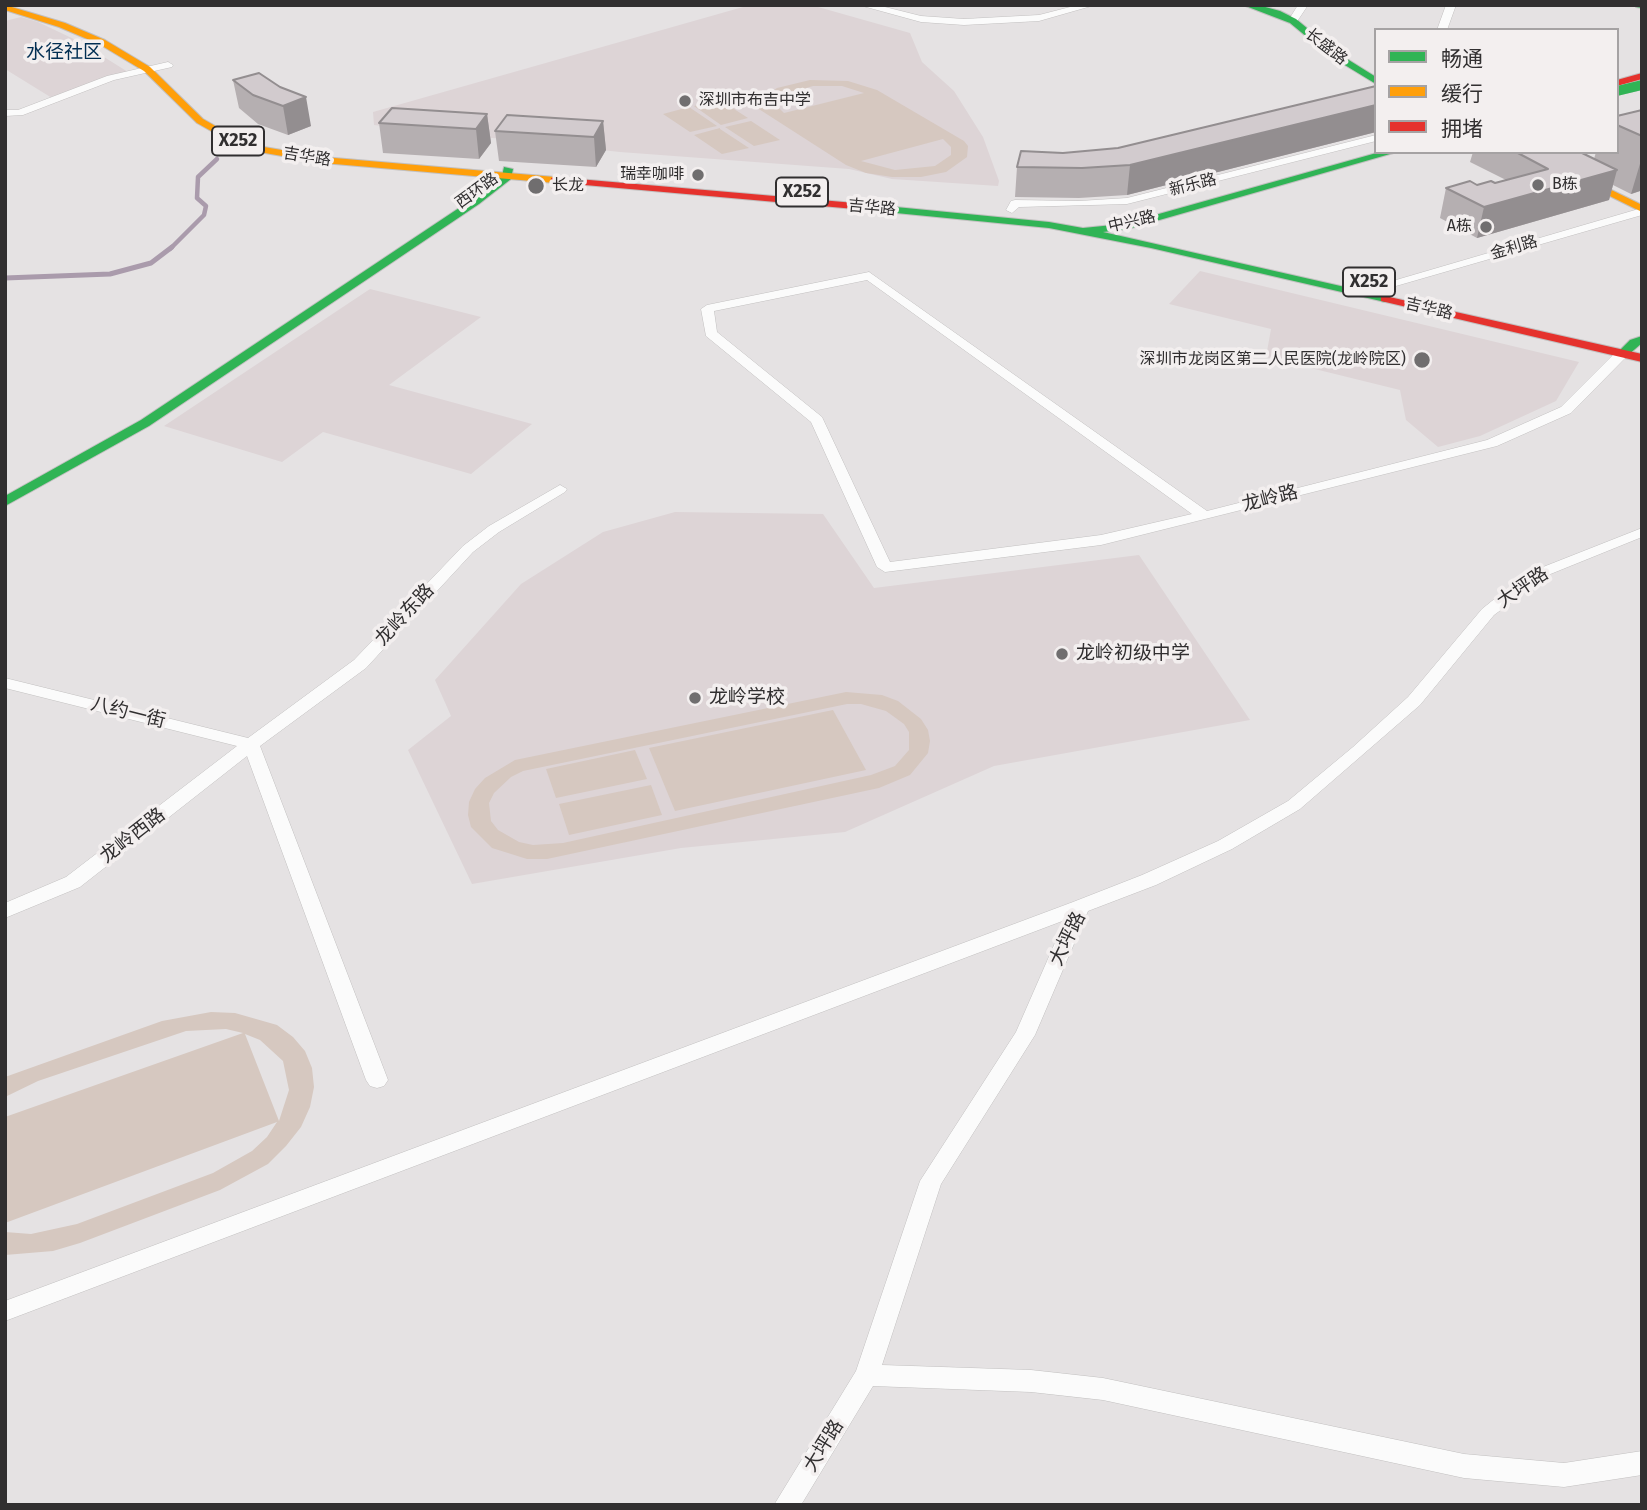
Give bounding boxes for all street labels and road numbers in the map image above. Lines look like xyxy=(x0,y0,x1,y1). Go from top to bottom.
street label: 长盛路 xyxy=(1301,25,1351,69)
road number: X252 xyxy=(212,126,264,156)
street label: 吉华路 xyxy=(282,144,332,170)
street label: 西环路 xyxy=(452,169,502,213)
street label: 新乐路 xyxy=(1167,170,1219,200)
road number: X252 xyxy=(776,177,828,206)
street label: 吉华路 xyxy=(847,196,897,220)
street label: 中兴路 xyxy=(1106,207,1158,237)
street label: 金利路 xyxy=(1488,232,1540,264)
road number: X252 xyxy=(1343,268,1395,296)
street label: 吉华路 xyxy=(1403,294,1455,324)
street label: 龙岭路 xyxy=(1240,481,1300,517)
street label: 大坪路 xyxy=(1493,563,1553,613)
street label: 龙岭东路 xyxy=(371,579,439,651)
street label: 八约一街 xyxy=(88,693,168,733)
street label: 龙岭西路 xyxy=(96,804,170,868)
street label: 大坪路 xyxy=(1045,908,1091,970)
street label: 大坪路 xyxy=(799,1416,849,1476)

